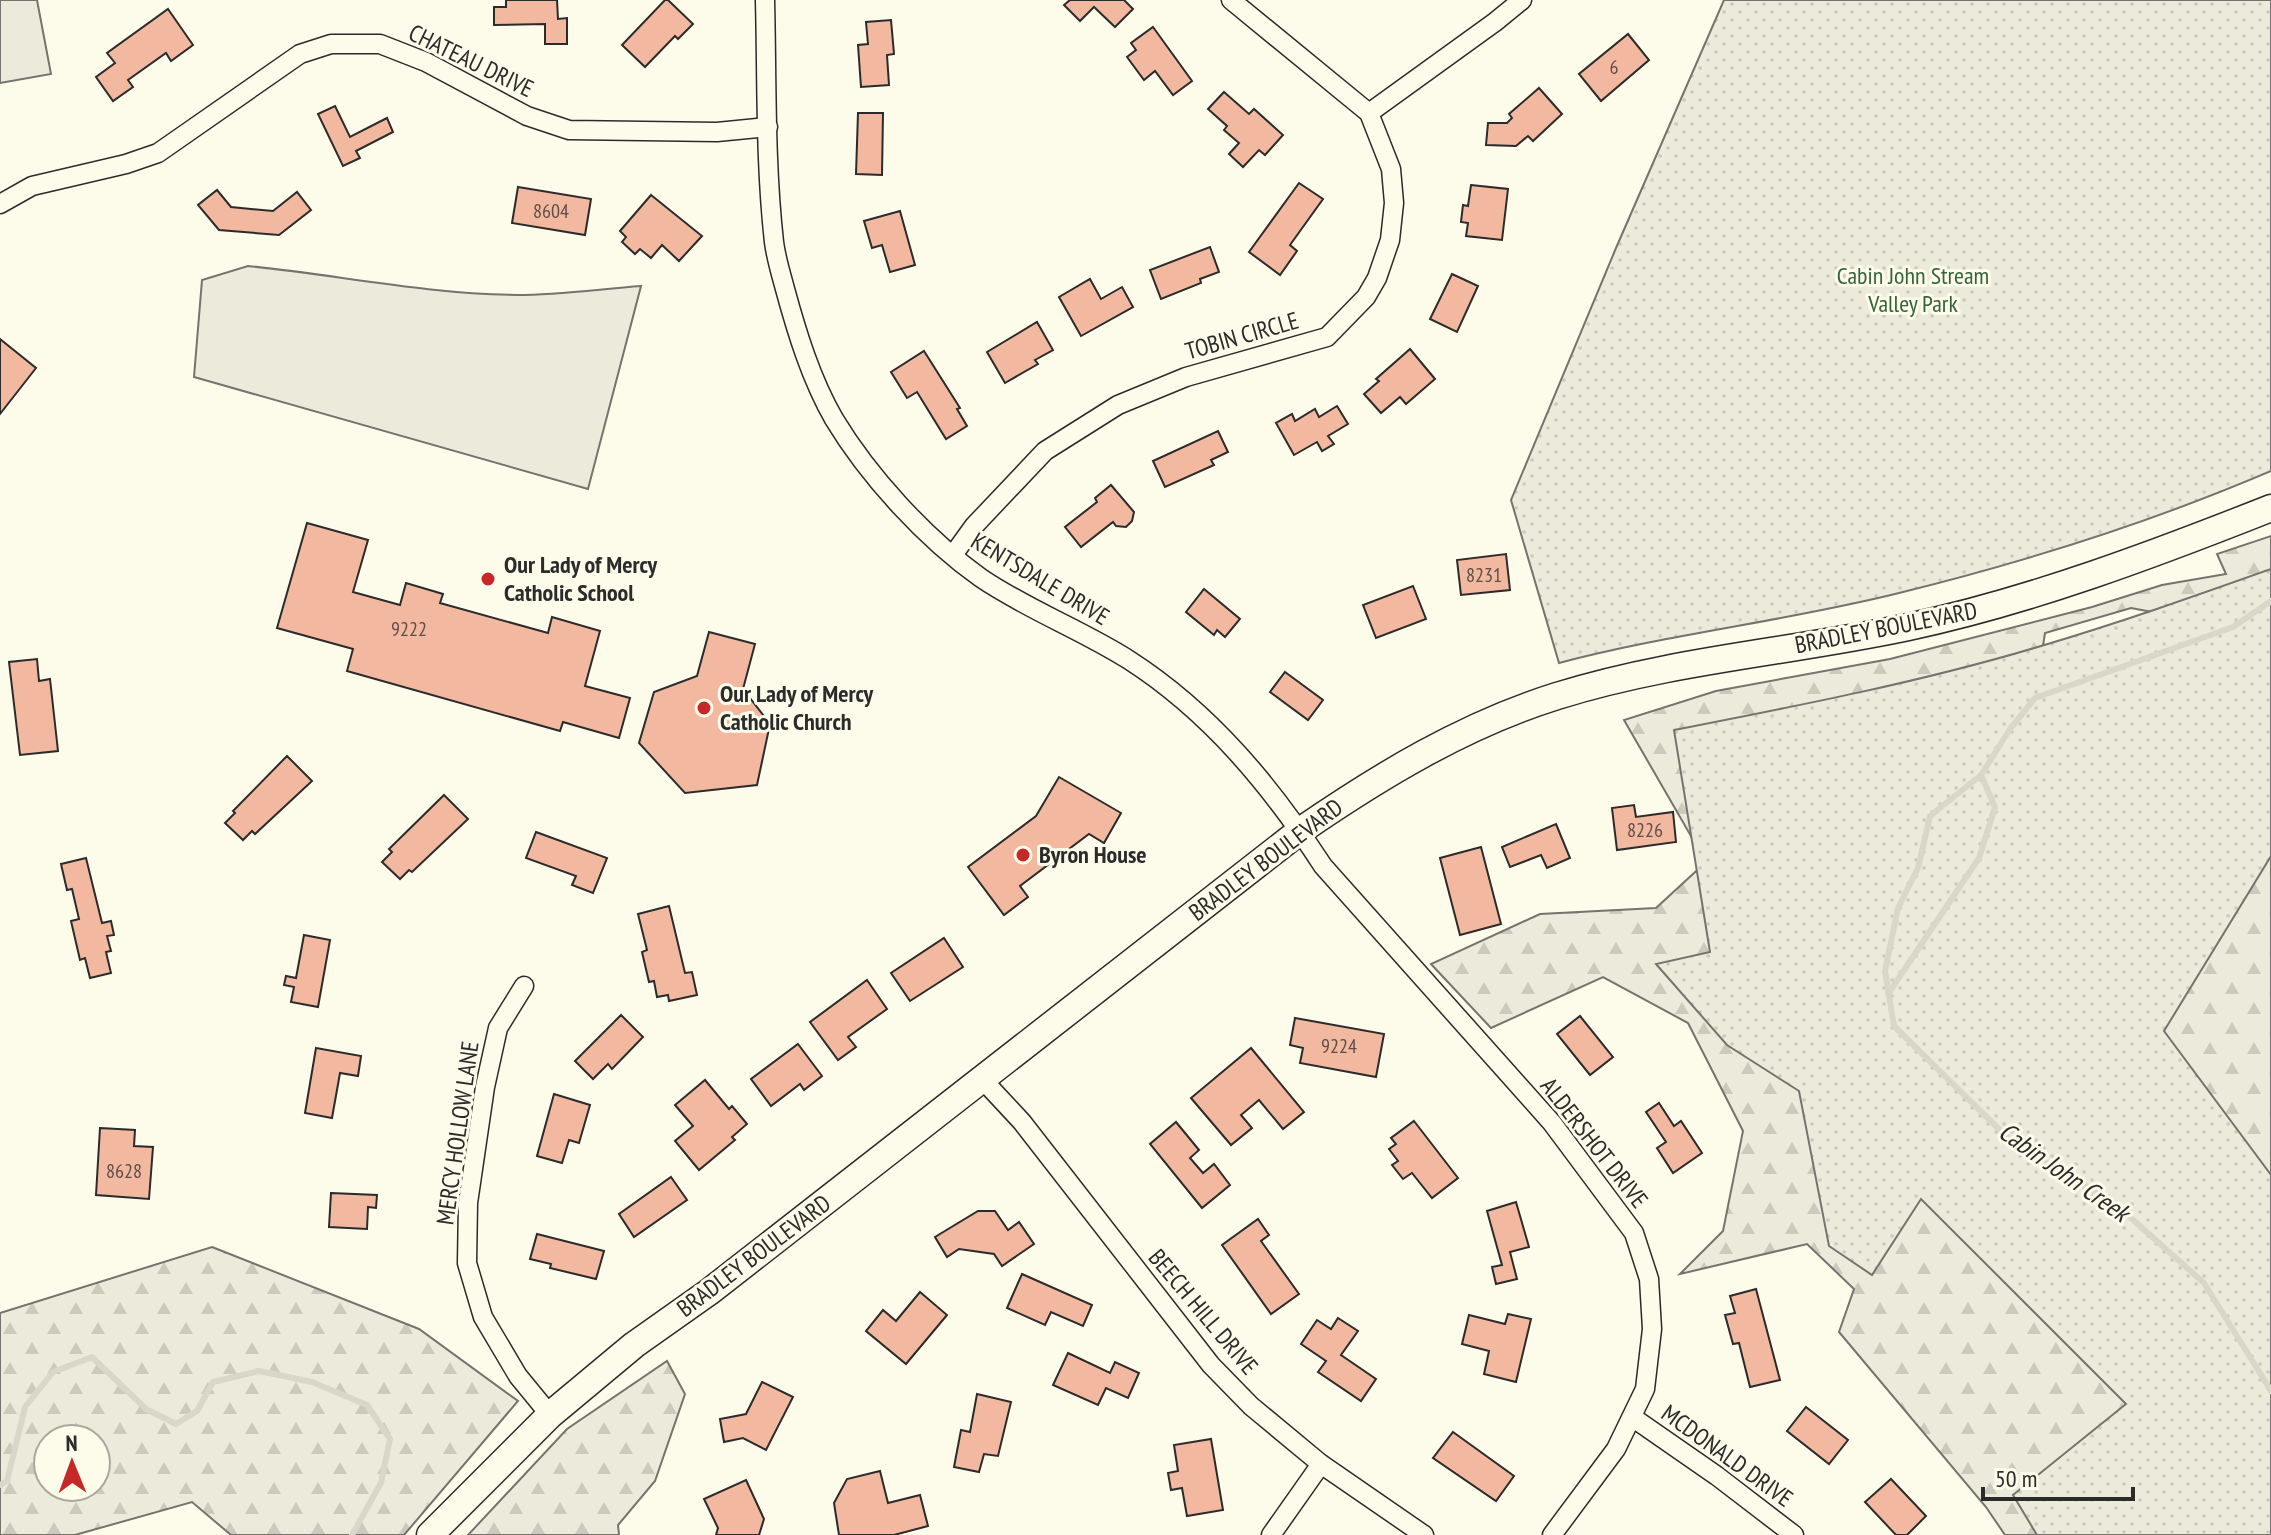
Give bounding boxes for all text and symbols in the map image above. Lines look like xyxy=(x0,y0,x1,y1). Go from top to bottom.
street label: CHATEAU DRIVE xyxy=(404,17,539,104)
house number: 6 xyxy=(1610,54,1619,80)
house number: 8604 xyxy=(533,198,569,224)
park label: Cabin John Stream Valley Park xyxy=(1837,260,1989,319)
street label: TOBIN CIRCLE xyxy=(1182,305,1302,366)
street label: KENTSDALE DRIVE xyxy=(965,525,1115,632)
place label: Our Lady of Mercy Catholic School xyxy=(504,549,658,608)
house number: 8231 xyxy=(1466,562,1502,588)
marker: Our Lady of Mercy Catholic School xyxy=(479,570,497,588)
street label: BRADLEY BOULEVARD xyxy=(1792,595,1980,660)
house number: 9222 xyxy=(391,616,427,642)
place label: Our Lady of Mercy Catholic Church xyxy=(720,678,874,737)
marker: Our Lady of Mercy Catholic Church xyxy=(695,699,713,717)
street label: BRADLEY BOULEVARD xyxy=(1183,792,1349,928)
house number: 8226 xyxy=(1627,817,1663,843)
place label: Byron House xyxy=(1039,839,1147,870)
marker: Byron House xyxy=(1014,846,1032,864)
house number: 9224 xyxy=(1321,1033,1357,1059)
street label: MERCY HOLLOW LANE xyxy=(429,1039,486,1227)
street label: ALDERSHOT DRIVE xyxy=(1534,1071,1655,1214)
water label: Cabin John Creek xyxy=(1993,1115,2138,1230)
house number: 8628 xyxy=(106,1158,142,1184)
street label: BRADLEY BOULEVARD xyxy=(671,1188,837,1324)
street label: BEECH HILL DRIVE xyxy=(1142,1243,1265,1381)
street label: MCDONALD DRIVE xyxy=(1655,1397,1799,1514)
north arrow xyxy=(32,1423,112,1503)
text: N xyxy=(65,1429,78,1457)
scale bar xyxy=(1983,1451,2133,1501)
text: 50 m xyxy=(1995,1463,2037,1494)

